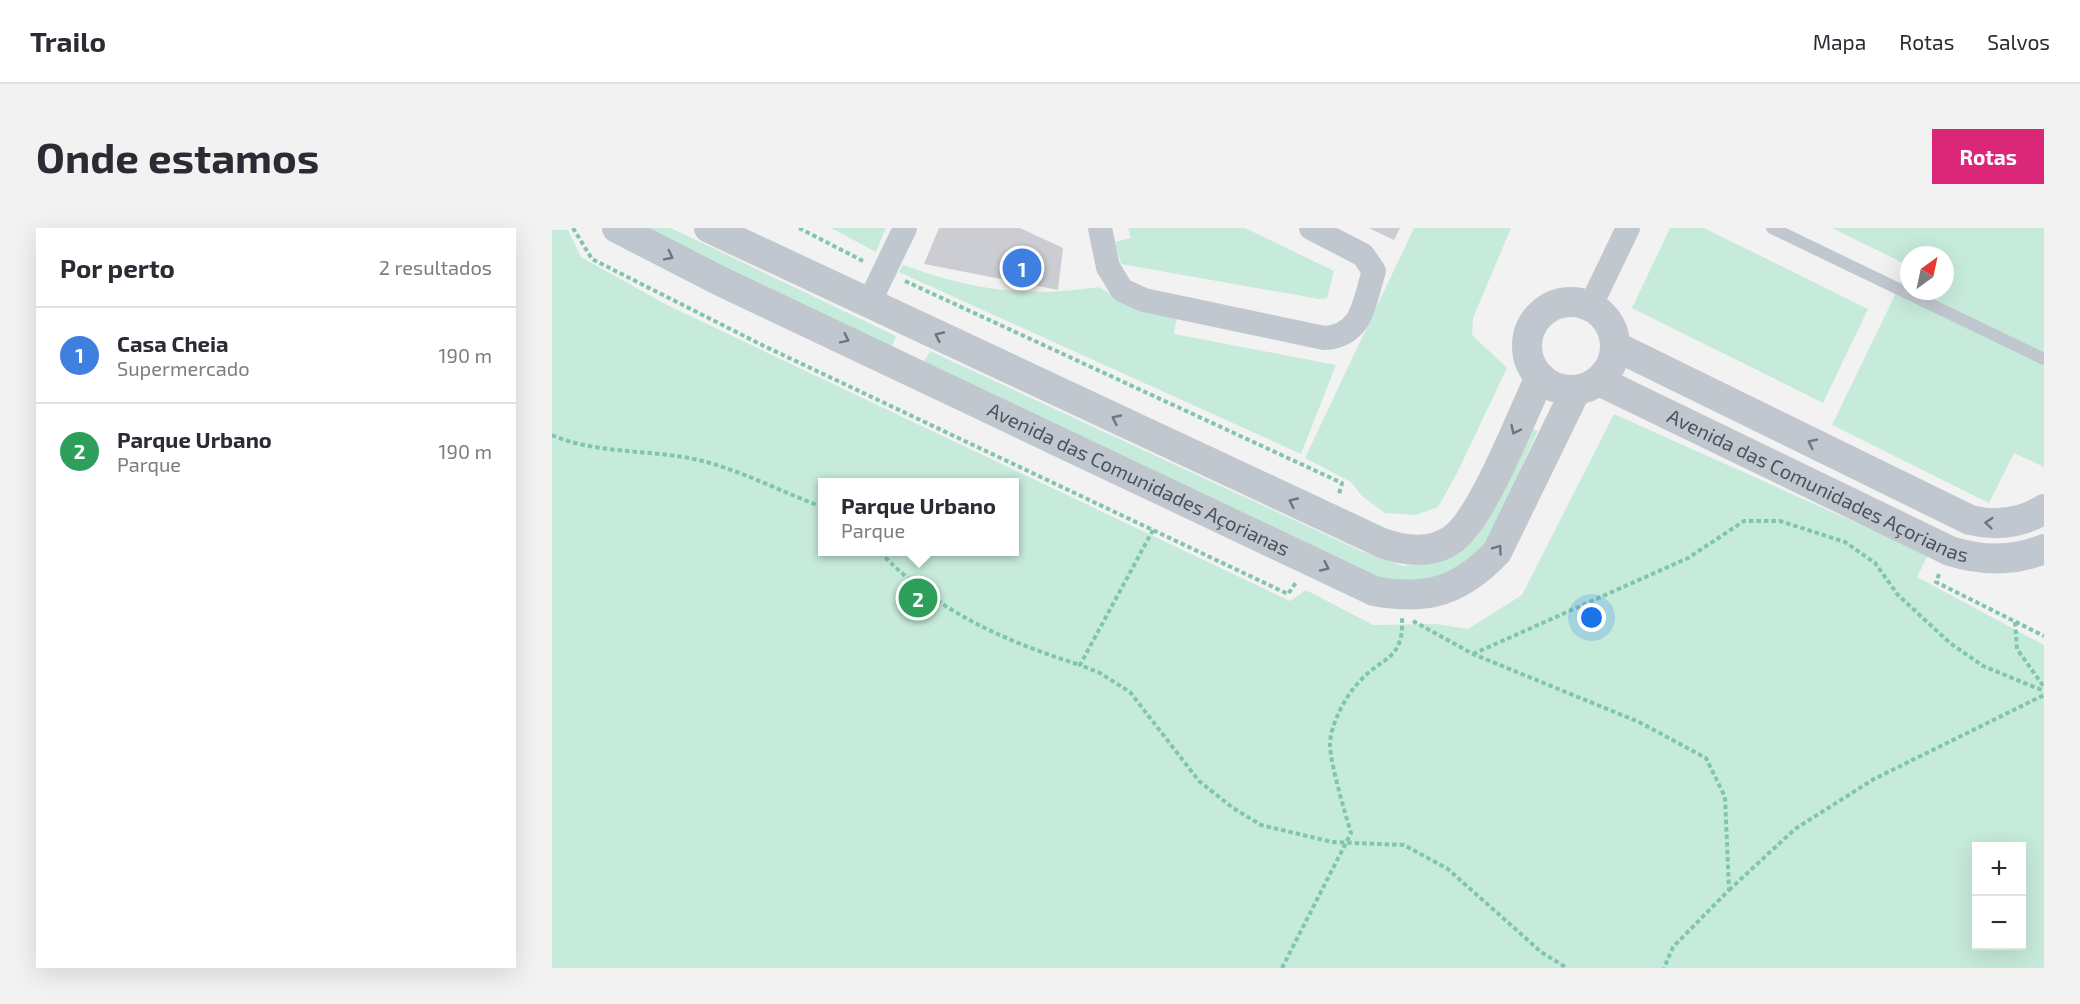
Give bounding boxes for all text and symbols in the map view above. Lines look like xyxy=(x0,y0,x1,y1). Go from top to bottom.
text: Trailo xyxy=(30,24,106,58)
text: Mapa xyxy=(1813,29,1866,54)
text: Rotas xyxy=(1899,29,1954,54)
text: Salvos xyxy=(1987,29,2050,54)
button: Rotas xyxy=(1932,129,2044,184)
text: Onde estamos xyxy=(36,131,319,181)
pin: 1 xyxy=(1002,246,1042,291)
north arrow xyxy=(1900,246,1954,300)
one-way arrow xyxy=(662,248,673,260)
text: Por perto xyxy=(60,252,175,283)
text: 2 resultados xyxy=(379,255,492,279)
text: Casa Cheia xyxy=(117,330,229,356)
one-way arrow xyxy=(838,332,849,344)
one-way arrow xyxy=(935,332,946,344)
text: 1 xyxy=(75,343,84,367)
text: 190 m xyxy=(439,343,492,367)
text: Supermercado xyxy=(117,356,250,380)
street label: Avenida das Comunidades Açorianas xyxy=(984,397,1294,560)
street label: Avenida das Comunidades Açorianas xyxy=(1664,403,1971,566)
one-way arrow xyxy=(1112,414,1123,426)
one-way arrow xyxy=(1510,423,1522,434)
text: Parque Urbano xyxy=(117,426,272,452)
text: 2 xyxy=(74,439,85,463)
text: 190 m xyxy=(439,439,492,463)
one-way arrow xyxy=(1808,439,1819,450)
text: Parque xyxy=(117,452,181,476)
popup xyxy=(818,478,1019,556)
text: Parque Urbano xyxy=(841,492,996,518)
one-way arrow xyxy=(1288,497,1299,509)
one-way arrow xyxy=(1984,517,1993,530)
text: Parque xyxy=(841,518,905,542)
one-way arrow xyxy=(1491,545,1502,556)
one-way arrow xyxy=(1318,559,1329,571)
pin: 2 xyxy=(898,576,938,620)
your location xyxy=(1577,603,1606,632)
map controls xyxy=(1972,842,2026,950)
button: + xyxy=(1972,842,2026,896)
button: − xyxy=(1972,896,2026,950)

